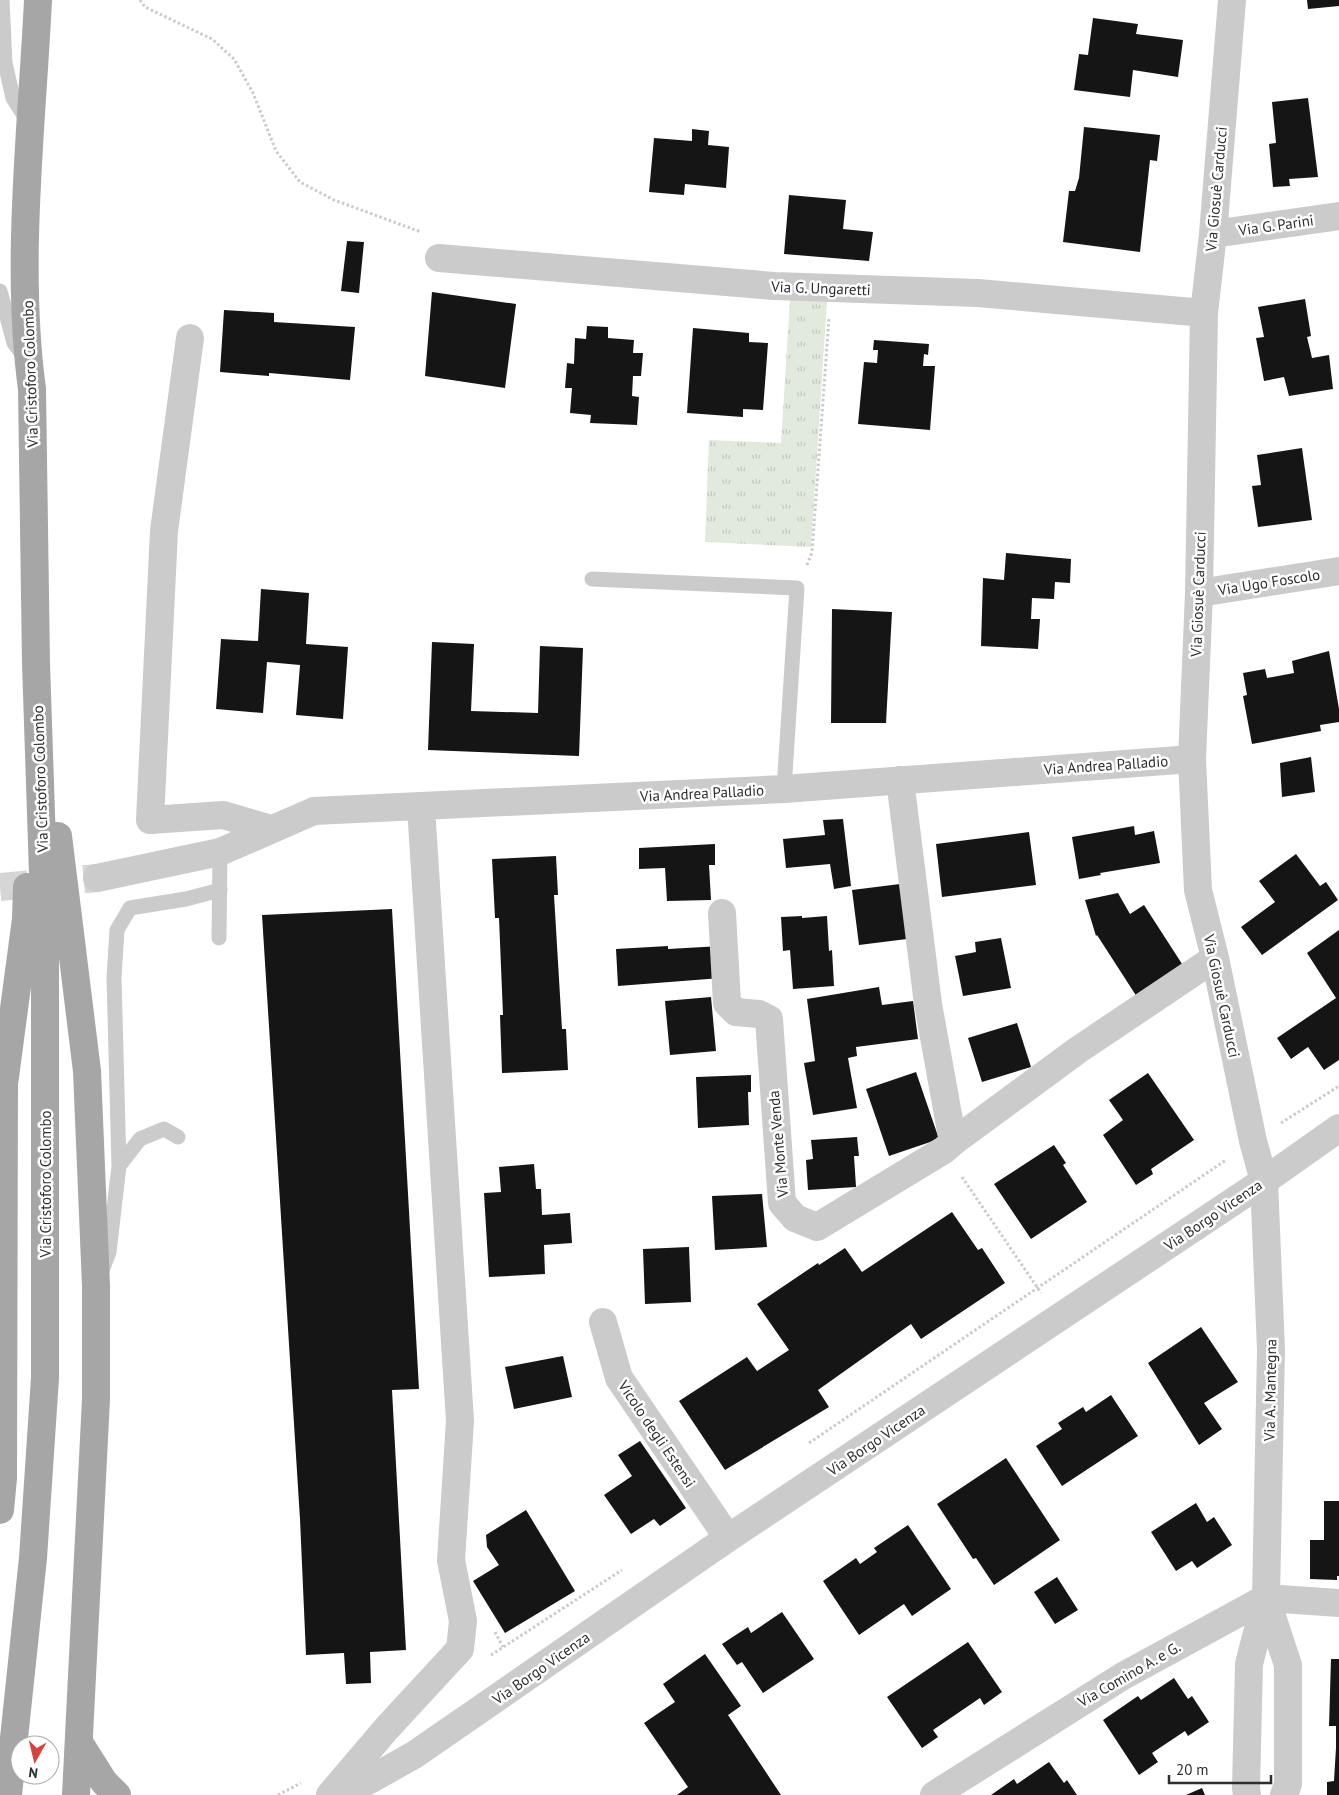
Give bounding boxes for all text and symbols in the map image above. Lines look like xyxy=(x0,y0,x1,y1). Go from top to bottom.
street label: Via Giosuè Carducci xyxy=(1201,126,1231,253)
street label: Via G. Parini xyxy=(1236,210,1315,240)
street label: Via G. Ungaretti xyxy=(770,277,871,299)
street label: Via Cristoforo Colombo xyxy=(18,300,42,449)
street label: Via Giosuè Carducci xyxy=(1186,531,1210,658)
street label: Via Ugo Foscolo xyxy=(1216,565,1321,600)
street label: Via Cristoforo Colombo xyxy=(28,705,52,854)
street label: Via Andrea Palladio xyxy=(1042,751,1169,779)
street label: Via Andrea Palladio xyxy=(638,780,765,806)
street label: Via Giosuè Carducci xyxy=(1199,932,1244,1059)
street label: Via Monte Venda xyxy=(764,1090,792,1199)
street label: Via Cristoforo Colombo xyxy=(36,1110,55,1259)
street label: Via Borgo Vicenza xyxy=(1159,1175,1266,1255)
street label: Via A. Mantegna xyxy=(1260,1339,1280,1442)
street label: Vicolo degli Estensi xyxy=(614,1376,700,1491)
street label: Via Borgo Vicenza xyxy=(822,1400,929,1480)
street label: Via Borgo Vicenza xyxy=(488,1627,593,1709)
street label: Via Comino A. e G. xyxy=(1073,1637,1184,1712)
north arrow xyxy=(10,1735,60,1785)
scale bar xyxy=(1169,1752,1272,1784)
text: 20 m xyxy=(1176,1760,1209,1779)
text: N xyxy=(27,1763,39,1782)

